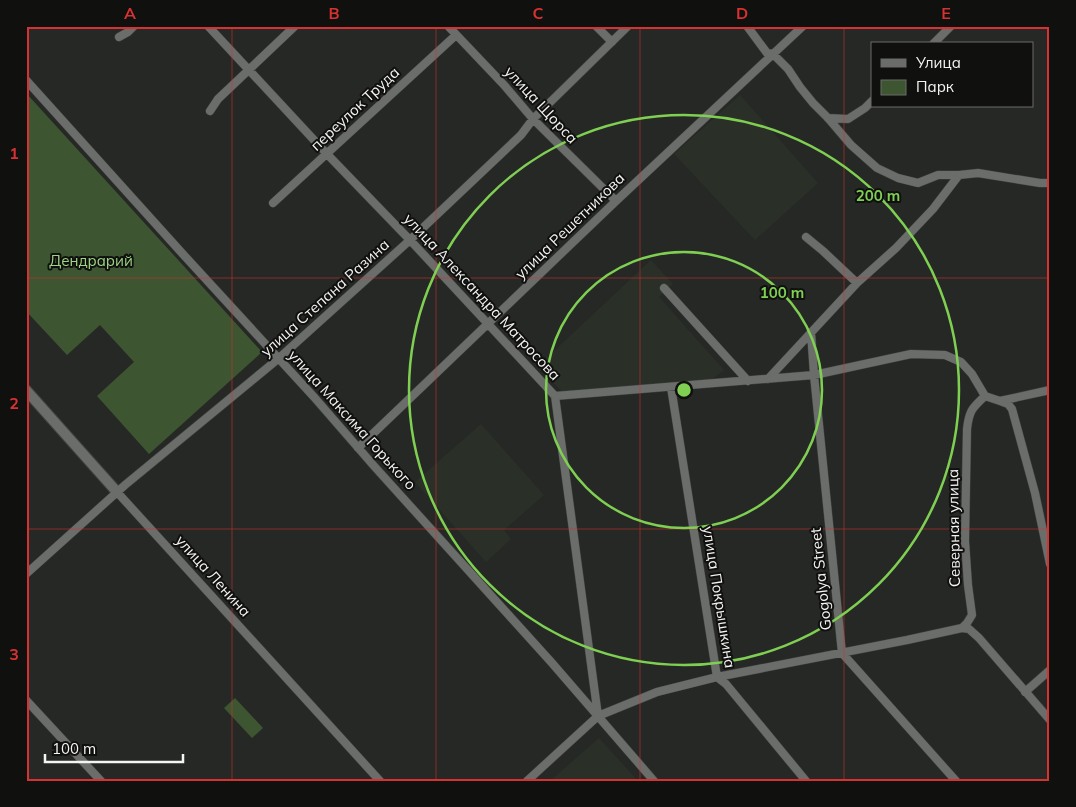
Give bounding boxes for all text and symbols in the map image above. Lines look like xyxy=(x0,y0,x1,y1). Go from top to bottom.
text: A xyxy=(124,3,136,23)
text: B xyxy=(328,3,340,23)
text: C xyxy=(533,3,544,23)
text: D xyxy=(736,3,748,23)
text: E xyxy=(941,3,951,23)
legend xyxy=(871,42,1034,108)
text: Улица xyxy=(915,53,961,72)
street label: переулок Труда xyxy=(306,62,403,155)
street label: улица Щорса xyxy=(501,62,582,147)
text: Парк xyxy=(916,77,955,96)
text: 1 xyxy=(9,143,19,163)
street label: улица Решетникова xyxy=(511,168,628,283)
text: 200 m xyxy=(856,186,900,205)
street label: улица Александра Матросова xyxy=(400,209,565,384)
street label: улица Степана Разина xyxy=(256,235,393,360)
park label: Дендрарий xyxy=(49,251,133,270)
text: 100 m xyxy=(760,283,804,302)
street label: улица Максима Горького xyxy=(284,346,420,494)
centre of rings xyxy=(675,381,693,399)
text: 2 xyxy=(9,393,19,413)
street label: Северная улица xyxy=(943,469,964,587)
street label: улица Покрышкина xyxy=(699,525,740,669)
street label: Gogolya Street xyxy=(806,527,835,631)
street label: улица Ленина xyxy=(172,531,255,620)
text: 3 xyxy=(9,644,19,664)
scale bar xyxy=(45,732,182,764)
text: 100 m xyxy=(52,739,96,758)

